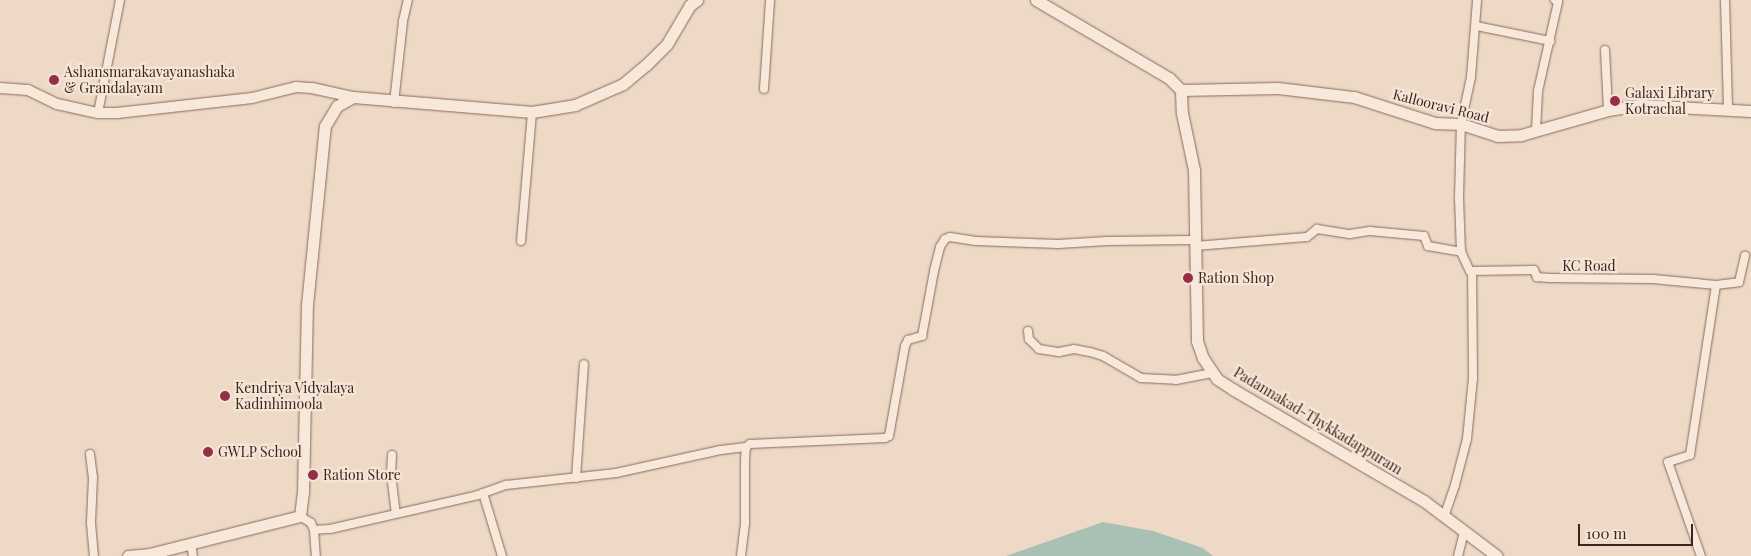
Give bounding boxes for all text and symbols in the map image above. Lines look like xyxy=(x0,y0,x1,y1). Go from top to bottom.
place label: Ashansmarakavayanashaka & Grandalayam xyxy=(64,64,235,96)
marker: Ashansmarakavayanashaka & Grandalayam xyxy=(48,74,60,86)
place label: Galaxi Library Kotrachal xyxy=(1625,85,1714,118)
street label: Kallooravi Road xyxy=(1391,86,1491,126)
marker: Galaxi Library Kotrachal xyxy=(1609,95,1621,107)
street label: KC Road xyxy=(1562,258,1616,274)
place label: Ration Shop xyxy=(1198,270,1274,286)
marker: Ration Shop xyxy=(1182,272,1194,284)
street label: Padannakad-Thykkadappuram xyxy=(1231,364,1405,478)
place label: Kendriya Vidyalaya Kadinhimoola xyxy=(235,380,355,412)
marker: Kendriya Vidyalaya Kadinhimoola xyxy=(219,390,231,402)
place label: GWLP School xyxy=(218,444,302,460)
marker: GWLP School xyxy=(202,446,214,458)
place label: Ration Store xyxy=(323,467,401,483)
marker: Ration Store xyxy=(307,469,319,481)
scale bar xyxy=(1581,514,1696,546)
text: 100 m xyxy=(1586,523,1627,543)

